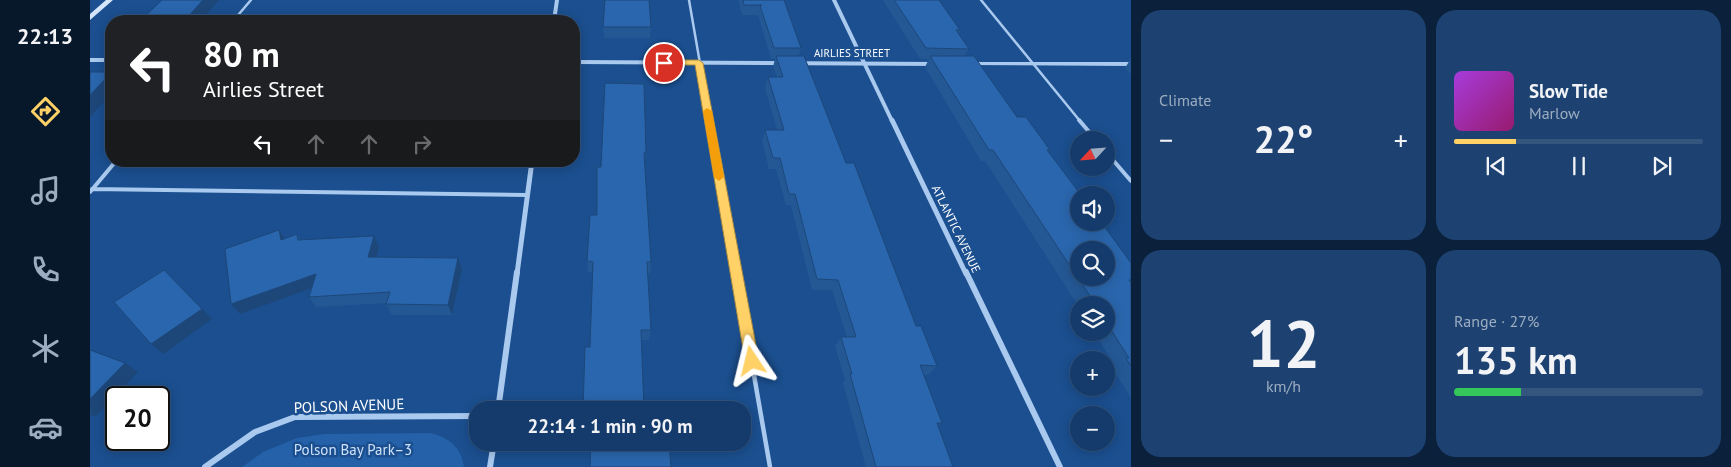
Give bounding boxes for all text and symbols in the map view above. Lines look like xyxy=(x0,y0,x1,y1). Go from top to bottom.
text: 22:13 xyxy=(17,22,73,50)
text: 80 m xyxy=(203,31,280,77)
icon: left xyxy=(120,35,185,100)
pin xyxy=(643,42,685,84)
street label: AIRLIES STREET xyxy=(814,46,890,60)
icon: arrive xyxy=(650,49,678,77)
text: Airlies Street xyxy=(203,75,324,103)
text: Slow Tide xyxy=(1529,79,1608,103)
text: Climate xyxy=(1159,90,1211,110)
icon: directions xyxy=(28,94,63,129)
text: Marlow xyxy=(1529,103,1580,123)
text: 22° xyxy=(1254,114,1313,163)
text: − xyxy=(1159,121,1173,158)
text: + xyxy=(1394,121,1408,158)
icon: left xyxy=(249,130,277,158)
icon: ahead xyxy=(302,130,330,158)
icon: ahead xyxy=(355,130,383,158)
icon: right xyxy=(408,130,436,158)
north arrow xyxy=(1070,131,1115,176)
map controls xyxy=(1070,131,1115,451)
icon: previous xyxy=(1482,152,1510,180)
icon: pause xyxy=(1565,152,1593,180)
icon: next xyxy=(1648,152,1676,180)
icon: music xyxy=(28,173,63,208)
street label: ATLANTIC AVENUE xyxy=(929,183,984,275)
button: sound xyxy=(1070,186,1115,231)
button: search xyxy=(1070,241,1115,286)
icon: phone xyxy=(28,252,63,287)
button: layers xyxy=(1070,296,1115,341)
text: 12 xyxy=(1247,301,1320,385)
text: Range · 27% xyxy=(1454,311,1539,331)
icon: climate xyxy=(28,331,63,366)
position arrow xyxy=(725,334,777,386)
text: 135 km xyxy=(1454,335,1578,384)
button: + xyxy=(1070,351,1115,396)
text: km/h xyxy=(1266,376,1301,396)
speed limit sign: 20 xyxy=(105,386,170,451)
street label: POLSON AVENUE xyxy=(293,394,405,417)
button: − xyxy=(1070,406,1115,451)
icon: car xyxy=(28,410,63,445)
text: 22:14 · 1 min · 90 m xyxy=(527,414,693,438)
park label: Polson Bay Park–3 xyxy=(294,440,412,459)

